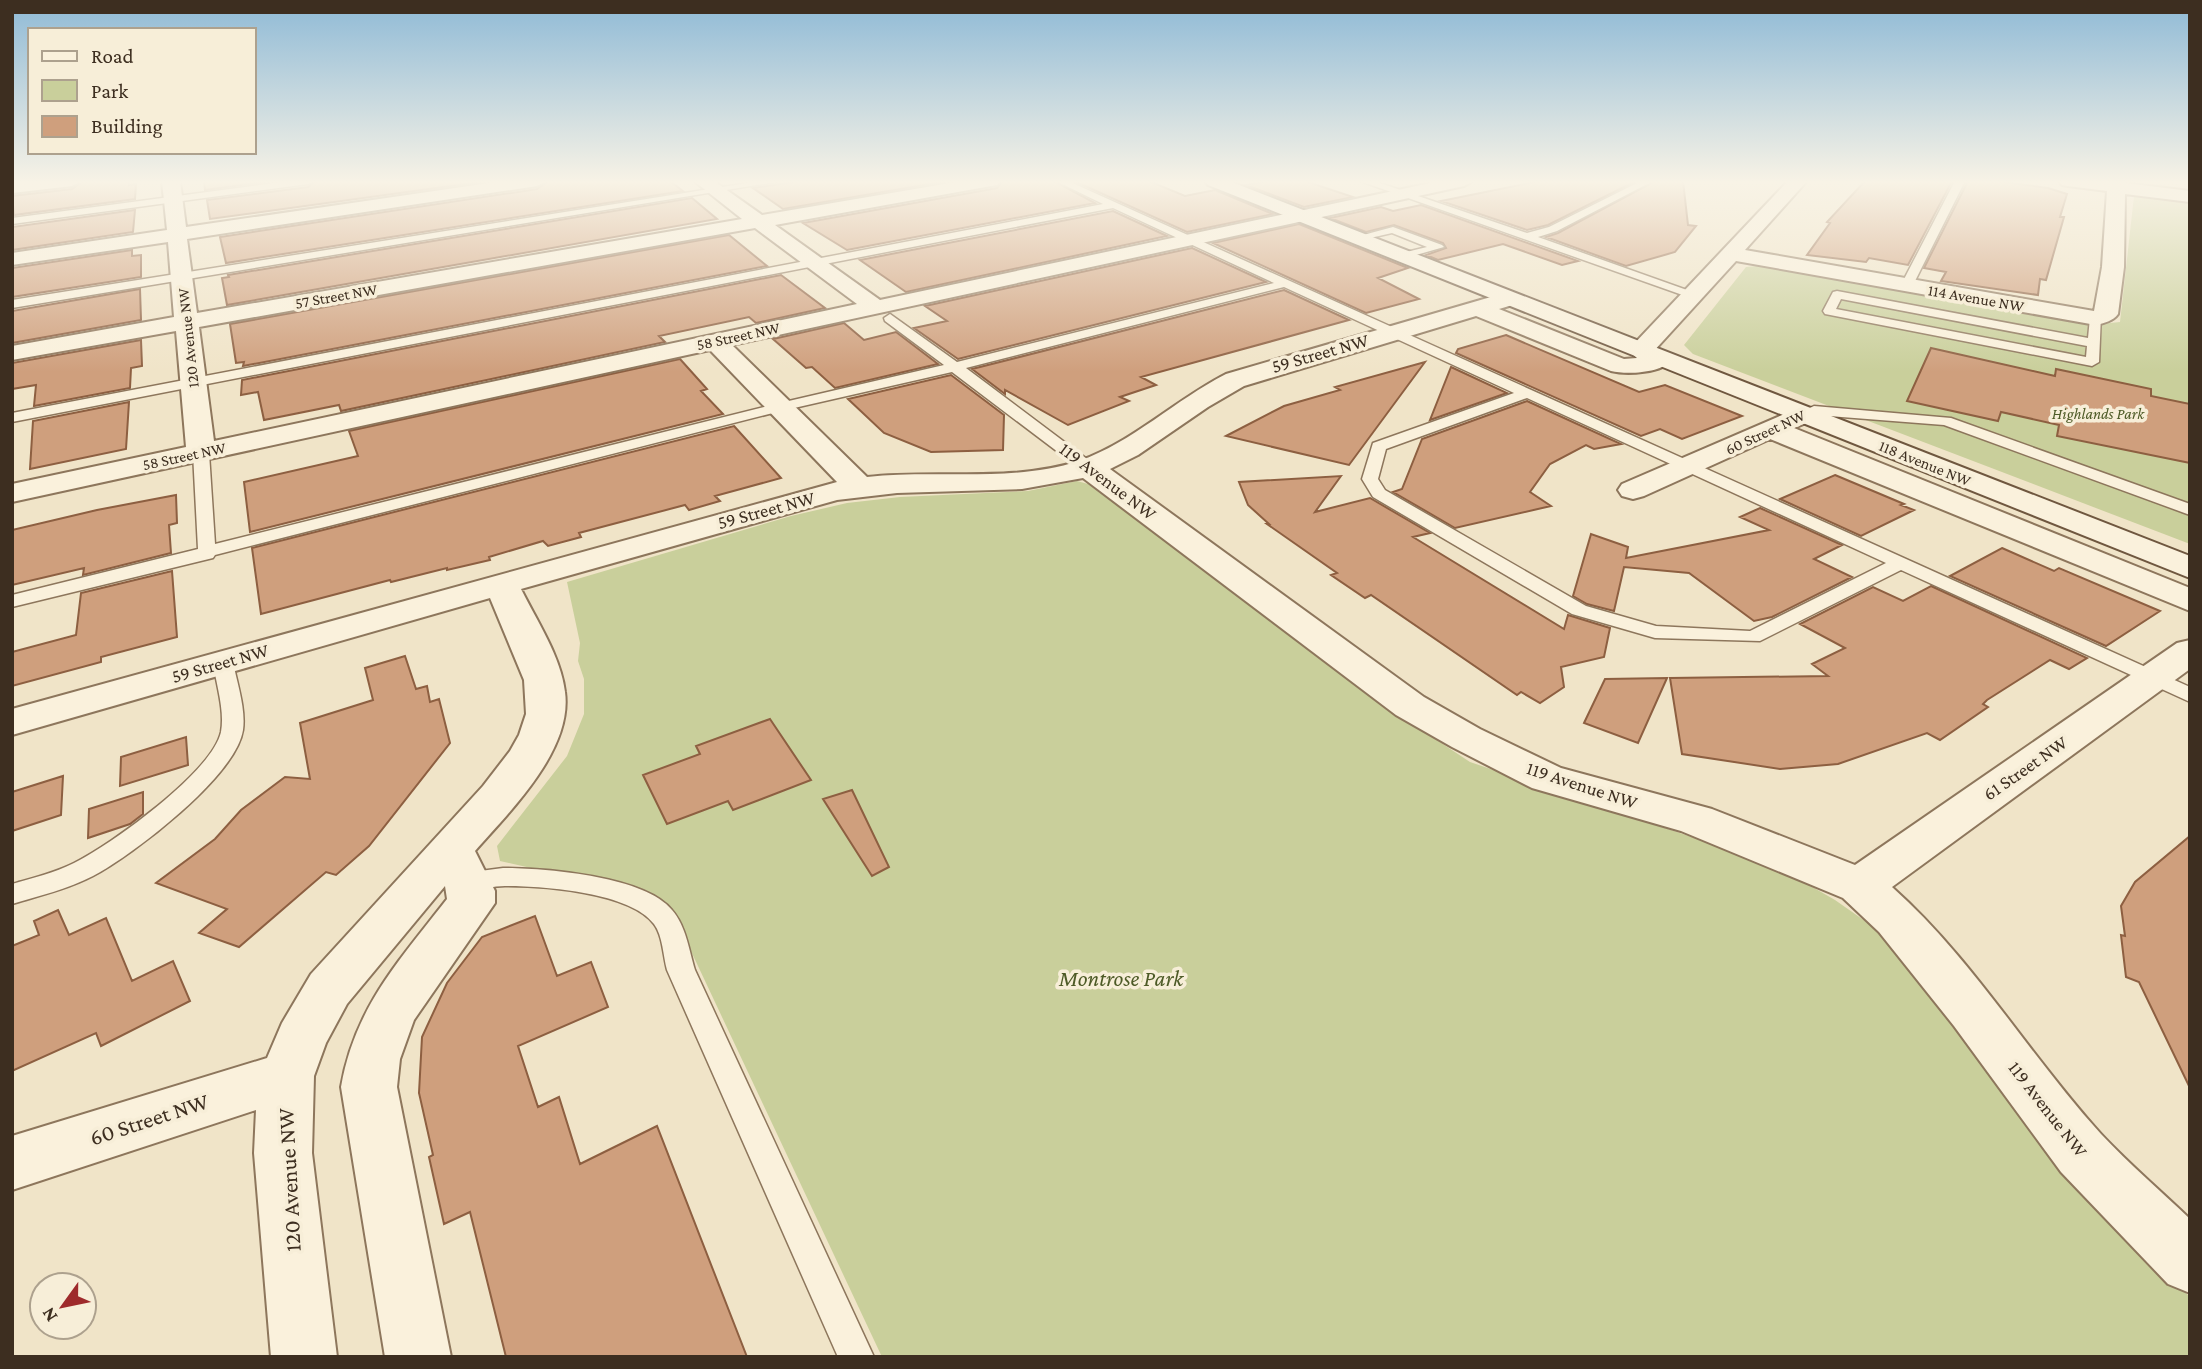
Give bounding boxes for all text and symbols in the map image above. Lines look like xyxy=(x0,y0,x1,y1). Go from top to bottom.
legend xyxy=(28,28,256,154)
text: Road xyxy=(91,44,134,68)
text: Park xyxy=(91,79,128,103)
text: Building xyxy=(91,114,163,138)
street label: 57 Street NW xyxy=(294,280,379,312)
street label: 114 Avenue NW xyxy=(1927,281,2026,315)
street label: 120 Avenue NW xyxy=(174,287,202,389)
street label: 58 Street NW xyxy=(695,319,782,353)
street label: 59 Street NW xyxy=(1269,329,1371,377)
park label: Highlands Park xyxy=(2052,405,2145,423)
street label: 60 Street NW xyxy=(1722,406,1808,458)
street label: 118 Avenue NW xyxy=(1877,437,1974,489)
street label: 119 Avenue NW xyxy=(1056,438,1161,524)
street label: 58 Street NW xyxy=(141,439,228,473)
street label: 59 Street NW xyxy=(715,487,818,533)
street label: 59 Street NW xyxy=(169,639,271,687)
street label: 61 Street NW xyxy=(1979,731,2071,805)
street label: 119 Avenue NW xyxy=(1524,757,1641,813)
park label: Montrose Park xyxy=(1058,965,1184,991)
street label: 119 Avenue NW xyxy=(2004,1057,2092,1161)
street label: 60 Street NW xyxy=(86,1087,213,1150)
street label: 120 Avenue NW xyxy=(272,1106,306,1253)
north arrow xyxy=(28,1271,98,1341)
text: N xyxy=(37,1304,61,1326)

